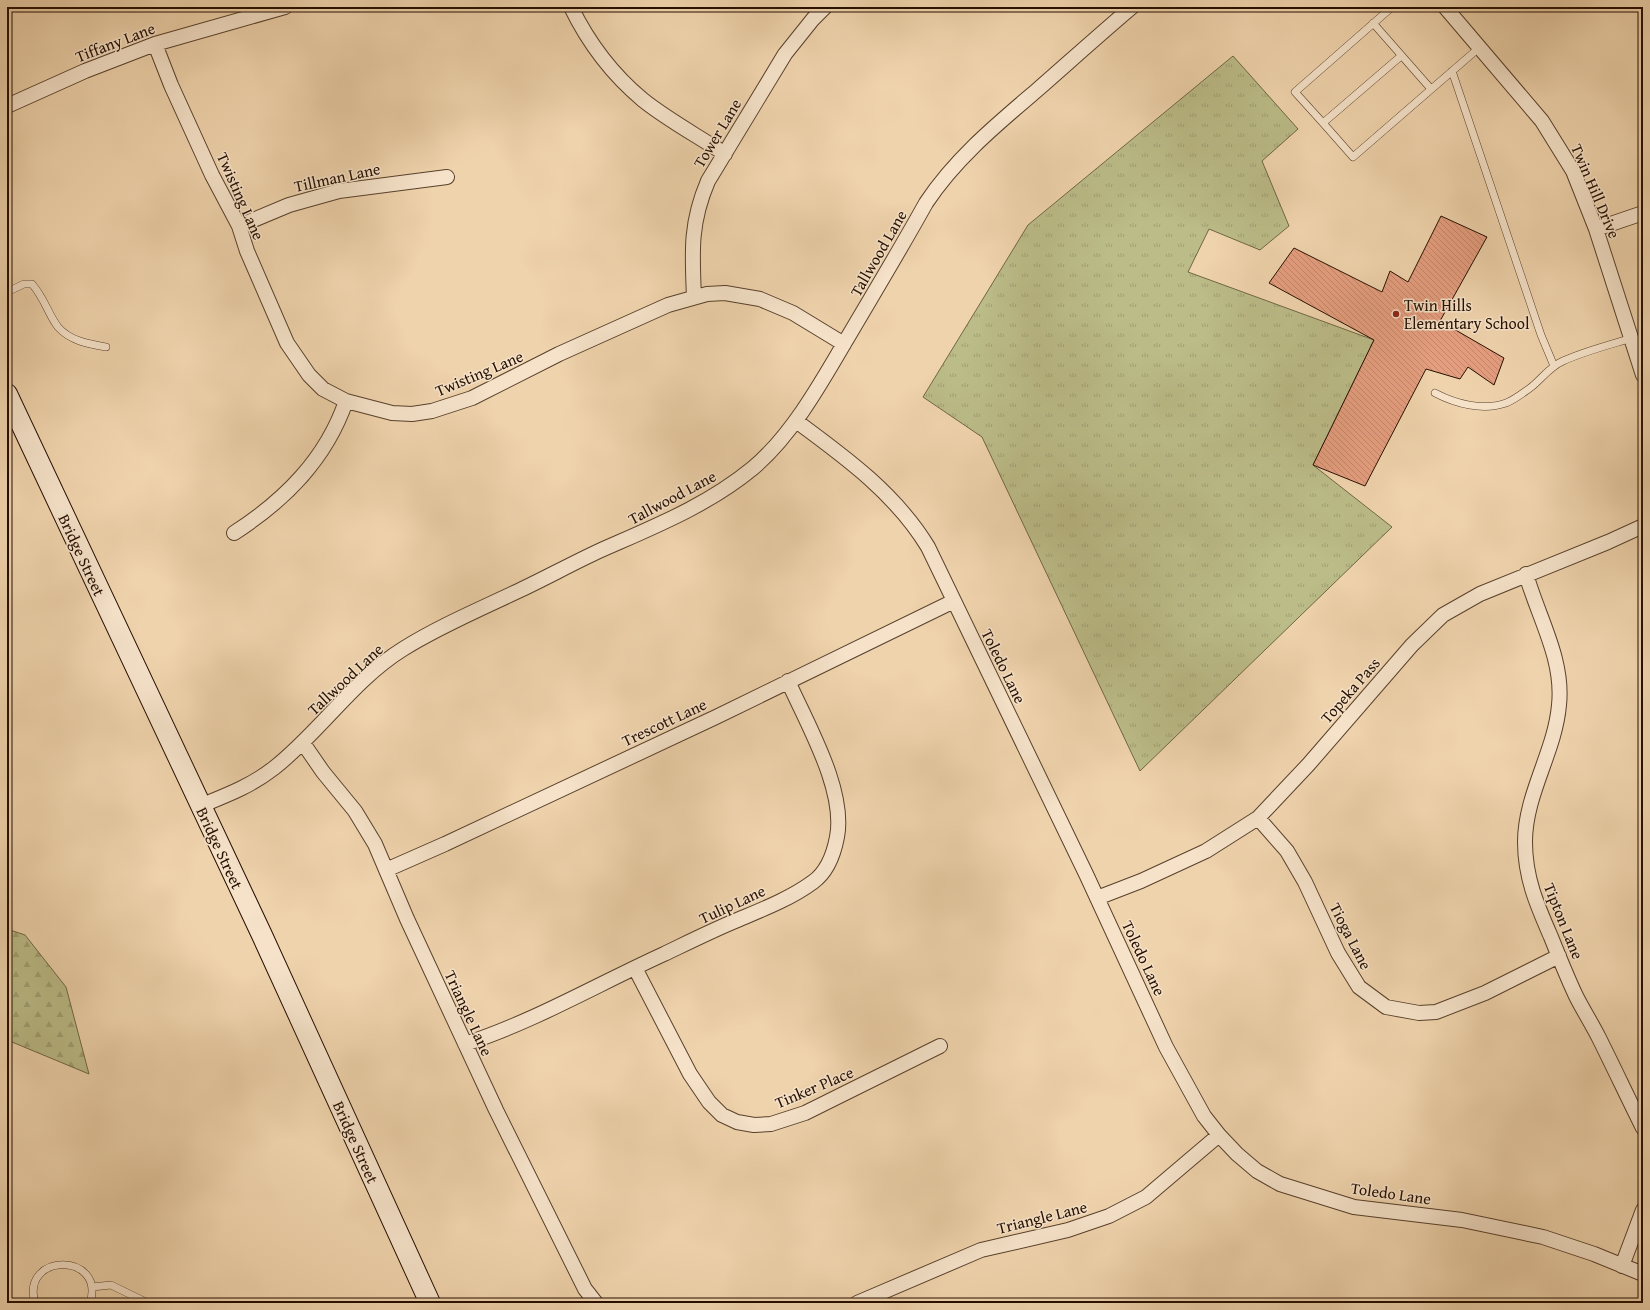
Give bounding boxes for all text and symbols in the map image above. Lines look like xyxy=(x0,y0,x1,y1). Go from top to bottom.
street label: Tiffany Lane xyxy=(72,16,158,68)
street label: Tower Lane xyxy=(687,94,747,172)
street label: Twin Hill Drive xyxy=(1565,140,1627,242)
street label: Twisting Lane xyxy=(211,148,271,244)
street label: Tillman Lane xyxy=(292,156,382,198)
street label: Tallwood Lane xyxy=(844,205,912,301)
place label: Twin Hills Elementary School xyxy=(1404,293,1530,335)
marker: Twin Hills Elementary School xyxy=(1391,309,1401,319)
street label: Twisting Lane xyxy=(431,344,527,402)
street label: Tallwood Lane xyxy=(624,464,720,530)
street label: Bridge Street xyxy=(52,510,112,600)
street label: Toledo Lane xyxy=(976,625,1032,707)
street label: Tallwood Lane xyxy=(302,637,388,721)
street label: Topeka Pass xyxy=(1314,652,1386,728)
street label: Trescott Lane xyxy=(618,692,710,752)
street label: Bridge Street xyxy=(190,803,250,893)
street label: Tulip Lane xyxy=(695,878,769,930)
street label: Tipton Lane xyxy=(1538,879,1590,963)
street label: Tioga Lane xyxy=(1324,898,1378,974)
street label: Toledo Lane xyxy=(1116,916,1172,1000)
street label: Triangle Lane xyxy=(439,966,499,1060)
street label: Tinker Place xyxy=(771,1060,857,1114)
street label: Bridge Street xyxy=(327,1097,385,1187)
street label: Toledo Lane xyxy=(1349,1176,1433,1210)
street label: Triangle Lane xyxy=(994,1194,1090,1240)

